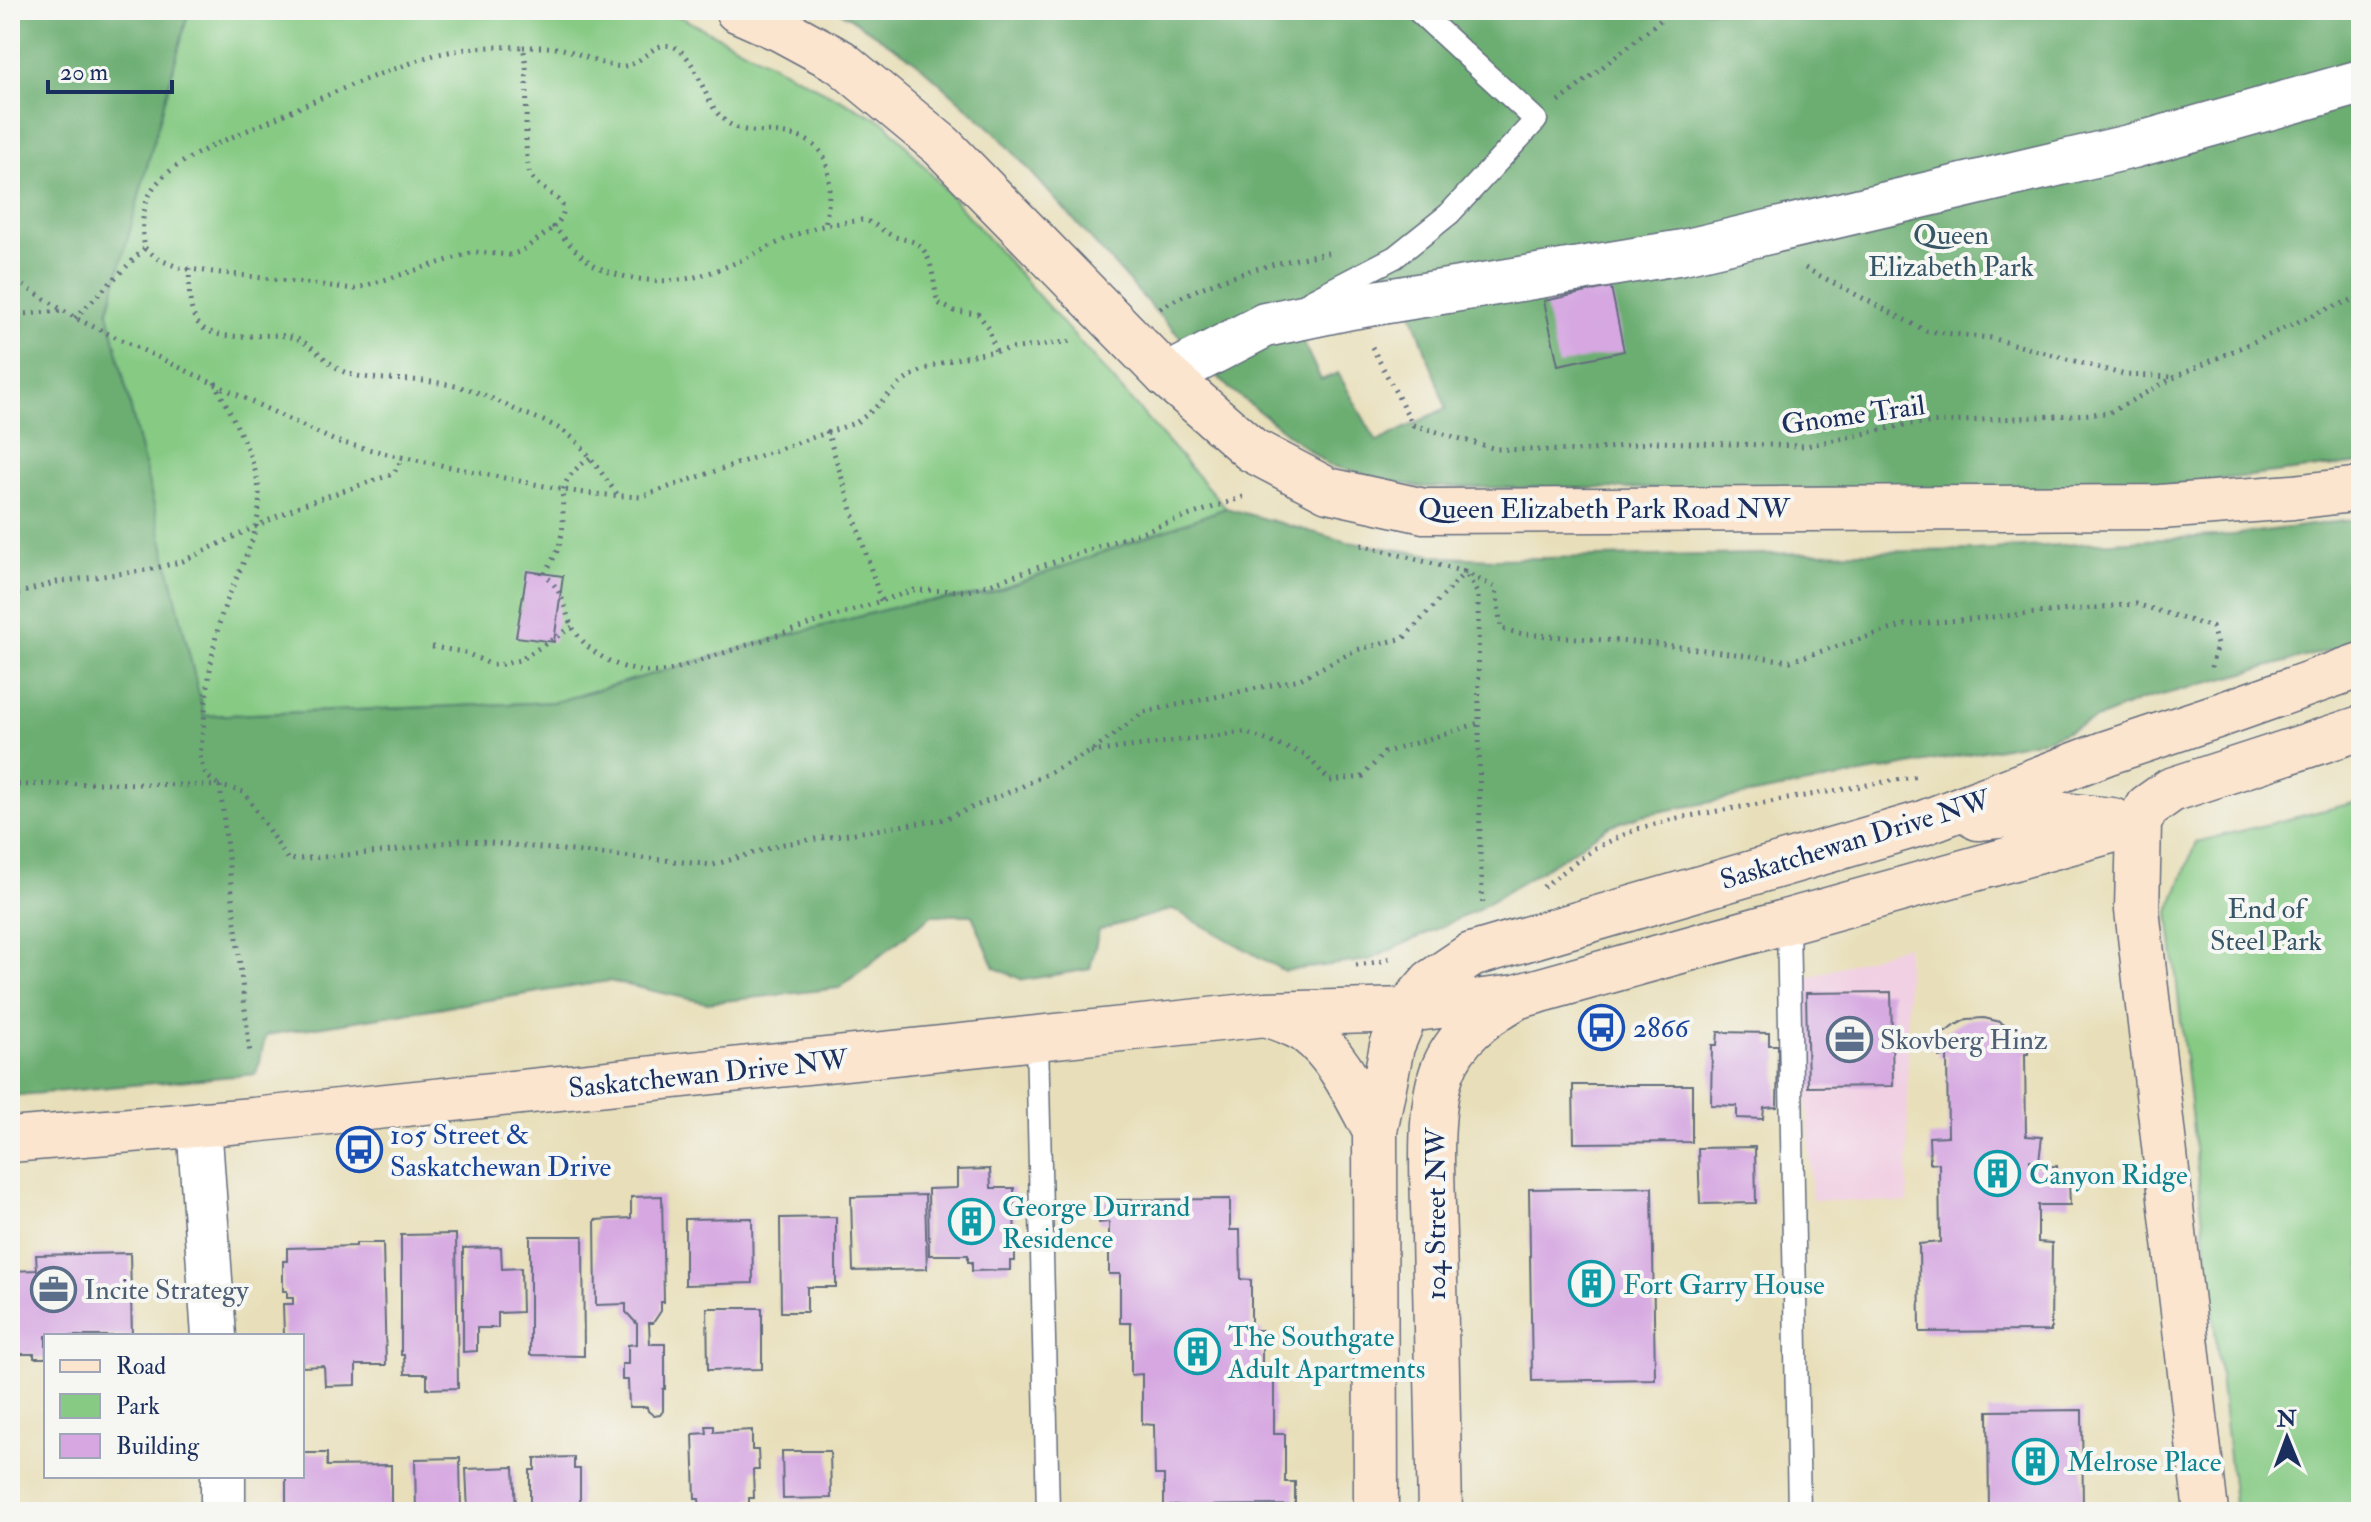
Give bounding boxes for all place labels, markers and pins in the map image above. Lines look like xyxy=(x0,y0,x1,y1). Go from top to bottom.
bus stop icon: 2866 xyxy=(1578,1003,1626,1051)
place label: 2866 xyxy=(1633,1011,1690,1046)
office icon: Skovberg Hinz xyxy=(1825,1015,1873,1063)
place label: Skovberg Hinz xyxy=(1880,1023,2048,1058)
place label: 105 Street & Saskatchewan Drive xyxy=(390,1118,611,1185)
bus stop icon: 105 Street & Saskatchewan Drive xyxy=(335,1126,383,1174)
building icon: Canyon Ridge xyxy=(1974,1150,2022,1198)
place label: Canyon Ridge xyxy=(2029,1158,2188,1193)
place label: George Durrand Residence xyxy=(1002,1190,1190,1257)
building icon: George Durrand Residence xyxy=(947,1198,995,1246)
building icon: Fort Garry House xyxy=(1568,1260,1616,1308)
office icon: Incite Strategy xyxy=(29,1265,77,1313)
place label: Fort Garry House xyxy=(1623,1268,1825,1303)
place label: Incite Strategy xyxy=(84,1273,249,1308)
place label: The Southgate Adult Apartments xyxy=(1227,1320,1425,1387)
building icon: The Southgate Adult Apartments xyxy=(1173,1328,1221,1376)
building icon: Melrose Place xyxy=(2012,1437,2060,1485)
place label: Melrose Place xyxy=(2067,1445,2222,1480)

